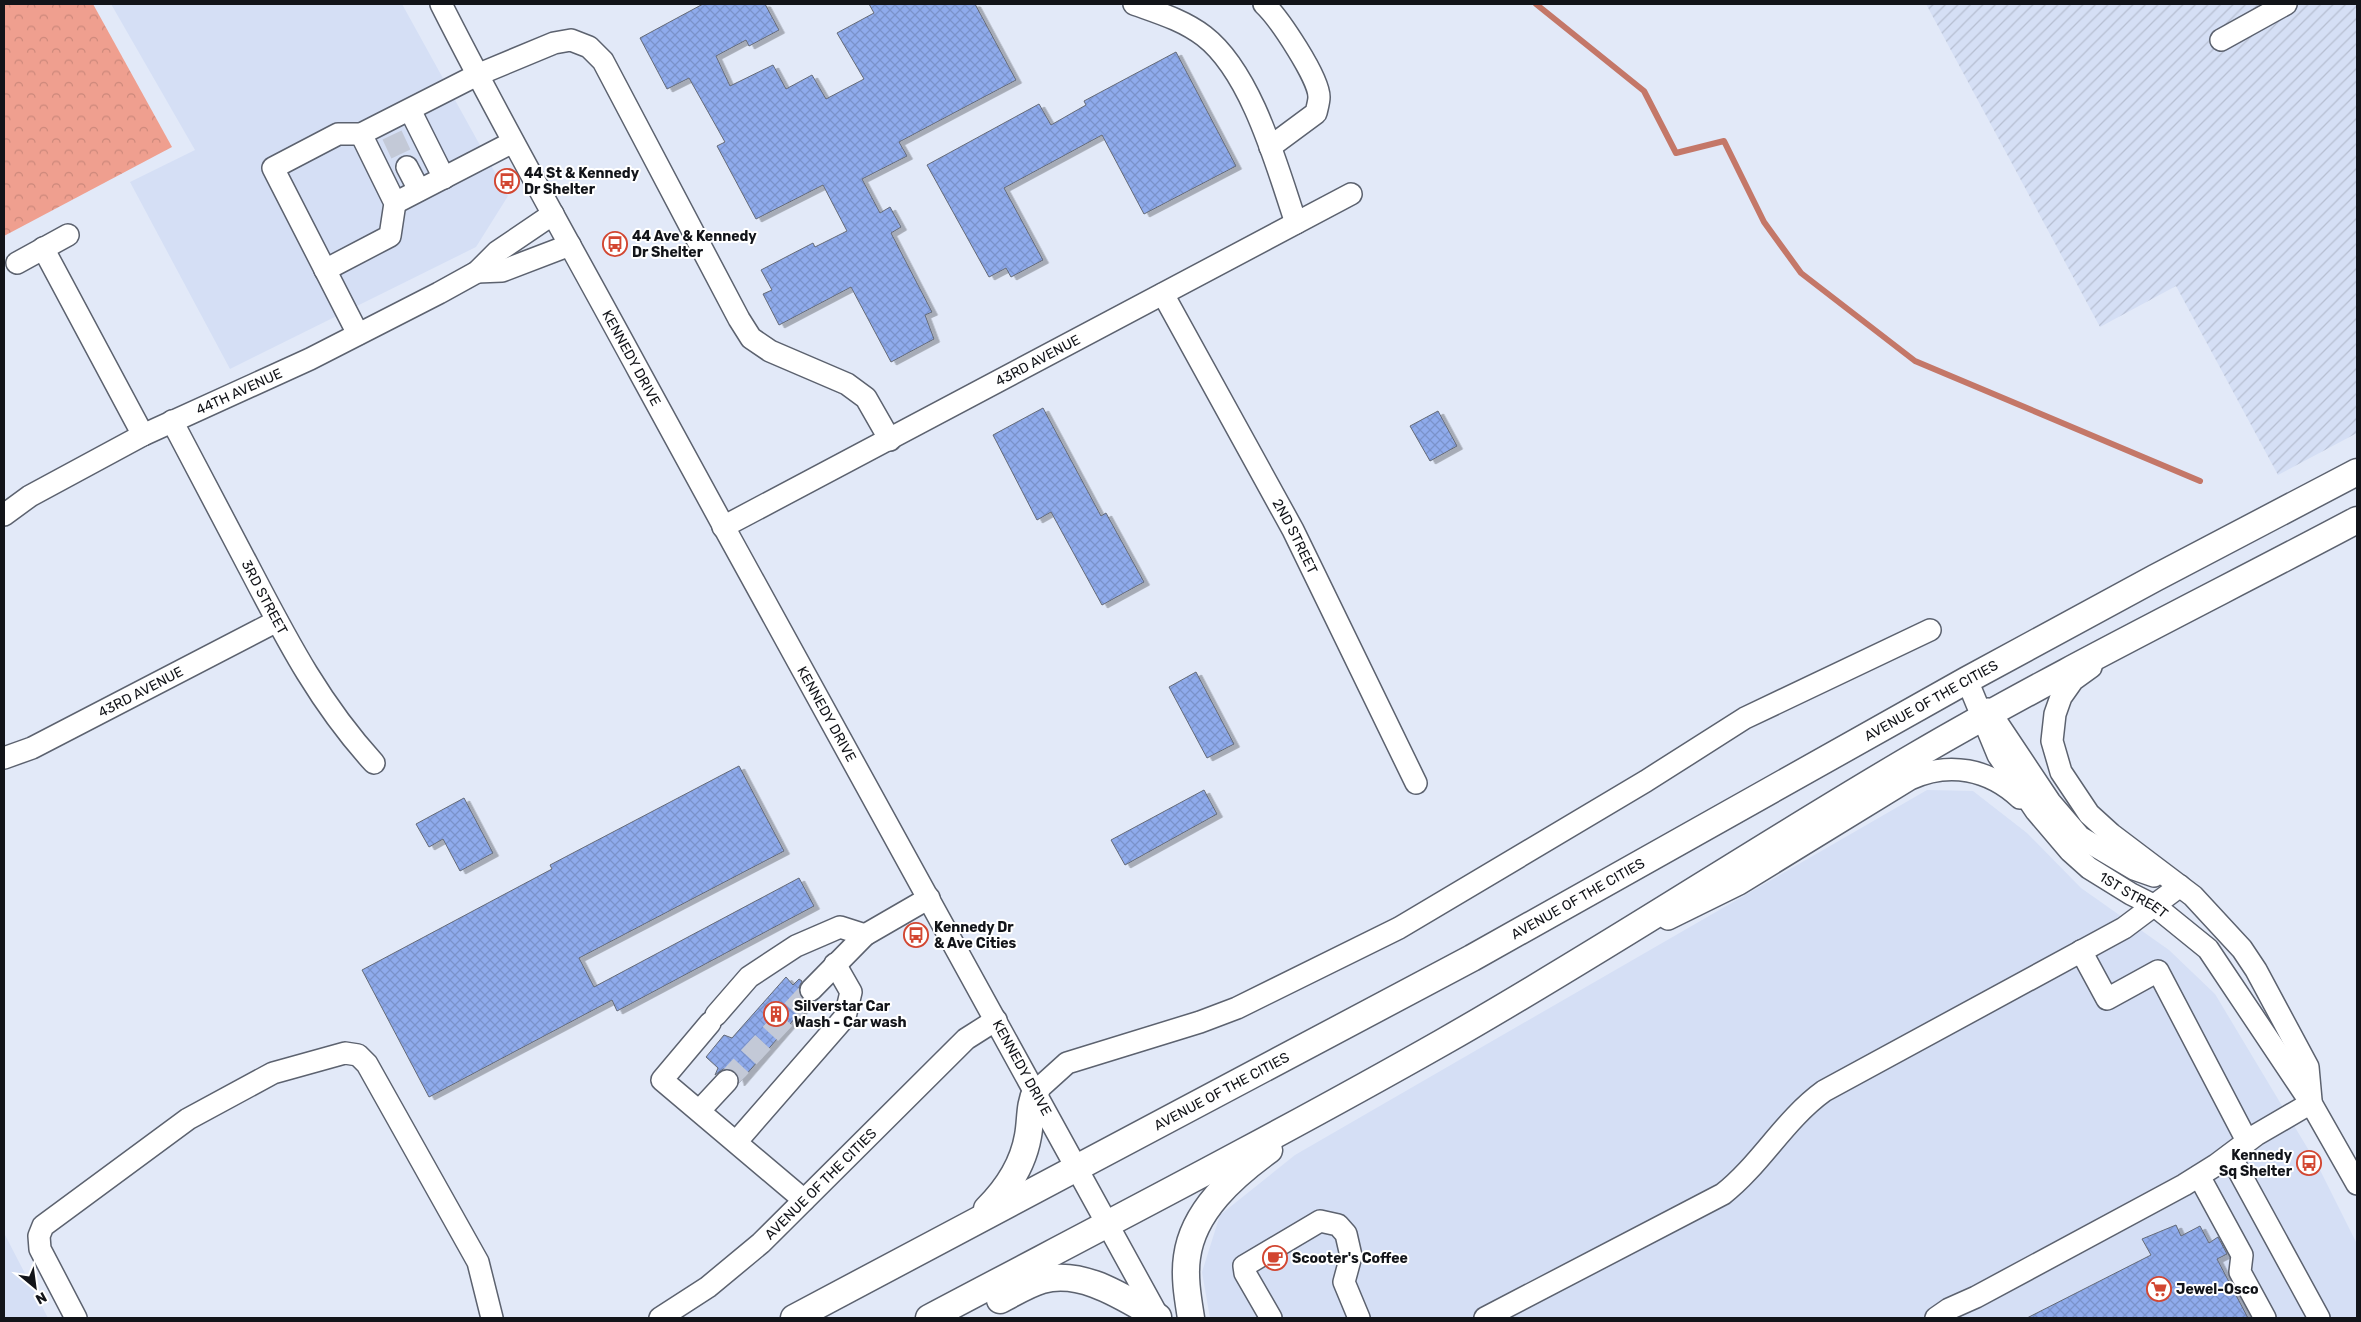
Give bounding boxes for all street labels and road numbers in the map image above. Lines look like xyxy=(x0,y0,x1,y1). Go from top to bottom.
street label: KENNEDY DRIVE xyxy=(598,307,664,409)
street label: 43RD AVENUE xyxy=(993,331,1083,390)
street label: 44TH AVENUE xyxy=(193,365,285,419)
street label: 2ND STREET xyxy=(1268,496,1321,577)
street label: 3RD STREET xyxy=(238,557,291,637)
street label: AVENUE OF THE CITIES xyxy=(1861,657,2001,745)
street label: 43RD AVENUE xyxy=(95,663,186,721)
street label: KENNEDY DRIVE xyxy=(793,663,860,765)
street label: AVENUE OF THE CITIES xyxy=(1508,855,1648,943)
street label: 1ST STREET xyxy=(2096,868,2171,922)
street label: KENNEDY DRIVE xyxy=(989,1017,1055,1119)
street label: AVENUE OF THE CITIES xyxy=(1151,1048,1293,1134)
street label: AVENUE OF THE CITIES xyxy=(761,1125,880,1243)

